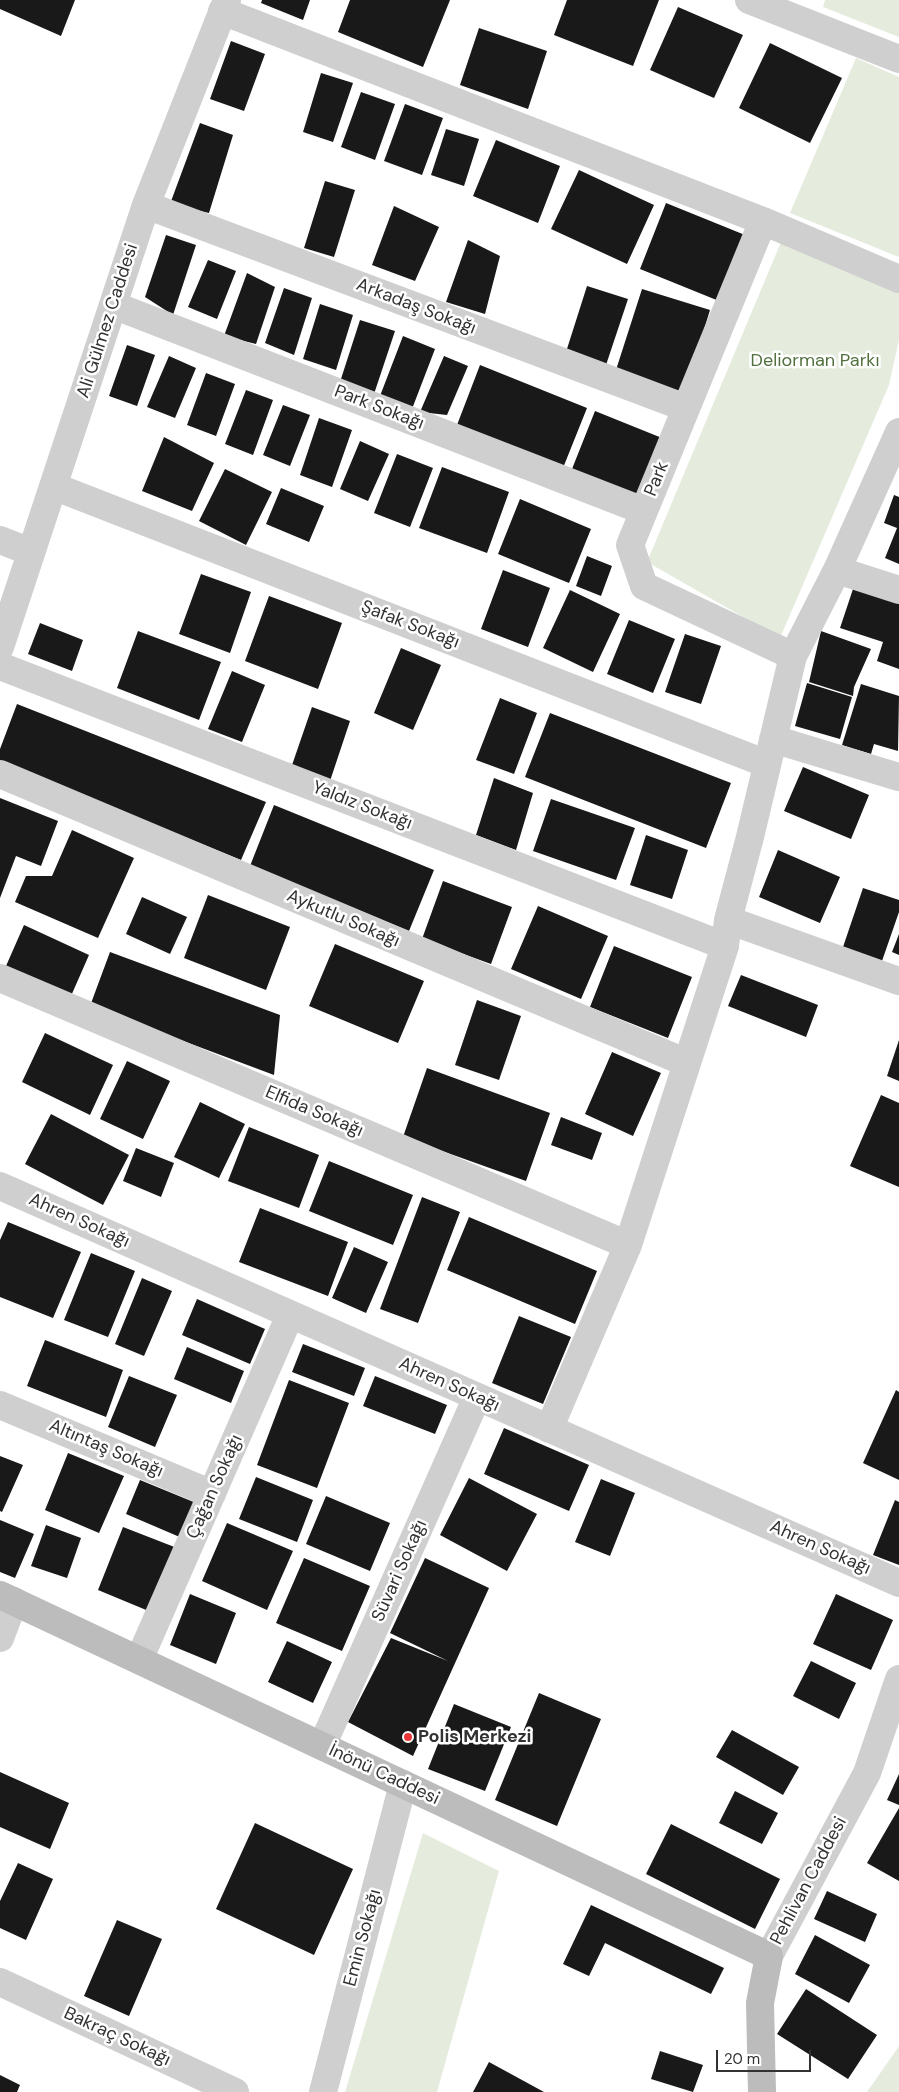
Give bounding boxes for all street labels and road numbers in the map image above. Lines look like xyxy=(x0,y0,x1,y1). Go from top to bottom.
street label: Ali Gülmez Caddesi xyxy=(73,241,143,401)
street label: Arkadaş Sokağı xyxy=(353,274,479,340)
street label: Park Sokağı xyxy=(331,381,427,435)
street label: Park xyxy=(640,458,674,500)
street label: Şafak Sokağı xyxy=(358,596,462,654)
street label: Yaldız Sokağı xyxy=(309,777,415,835)
street label: Aykutlu Sokağı xyxy=(283,886,403,952)
street label: Elfida Sokağı xyxy=(262,1082,366,1142)
street label: Ahren Sokağı xyxy=(25,1189,133,1253)
street label: Ahren Sokağı xyxy=(395,1353,503,1417)
street label: Altıntaş Sokağı xyxy=(46,1415,166,1483)
street label: Çağan Sokağı xyxy=(182,1432,248,1542)
street label: Ahren Sokağı xyxy=(766,1516,874,1580)
street label: Süvari Sokağı xyxy=(368,1517,432,1625)
street label: İnönü Caddesi xyxy=(325,1740,443,1810)
street label: Pehlivan Caddesi xyxy=(766,1813,852,1949)
street label: Emin Sokağı xyxy=(340,1887,386,1989)
street label: Bakraç Sokağı xyxy=(60,2003,174,2071)

